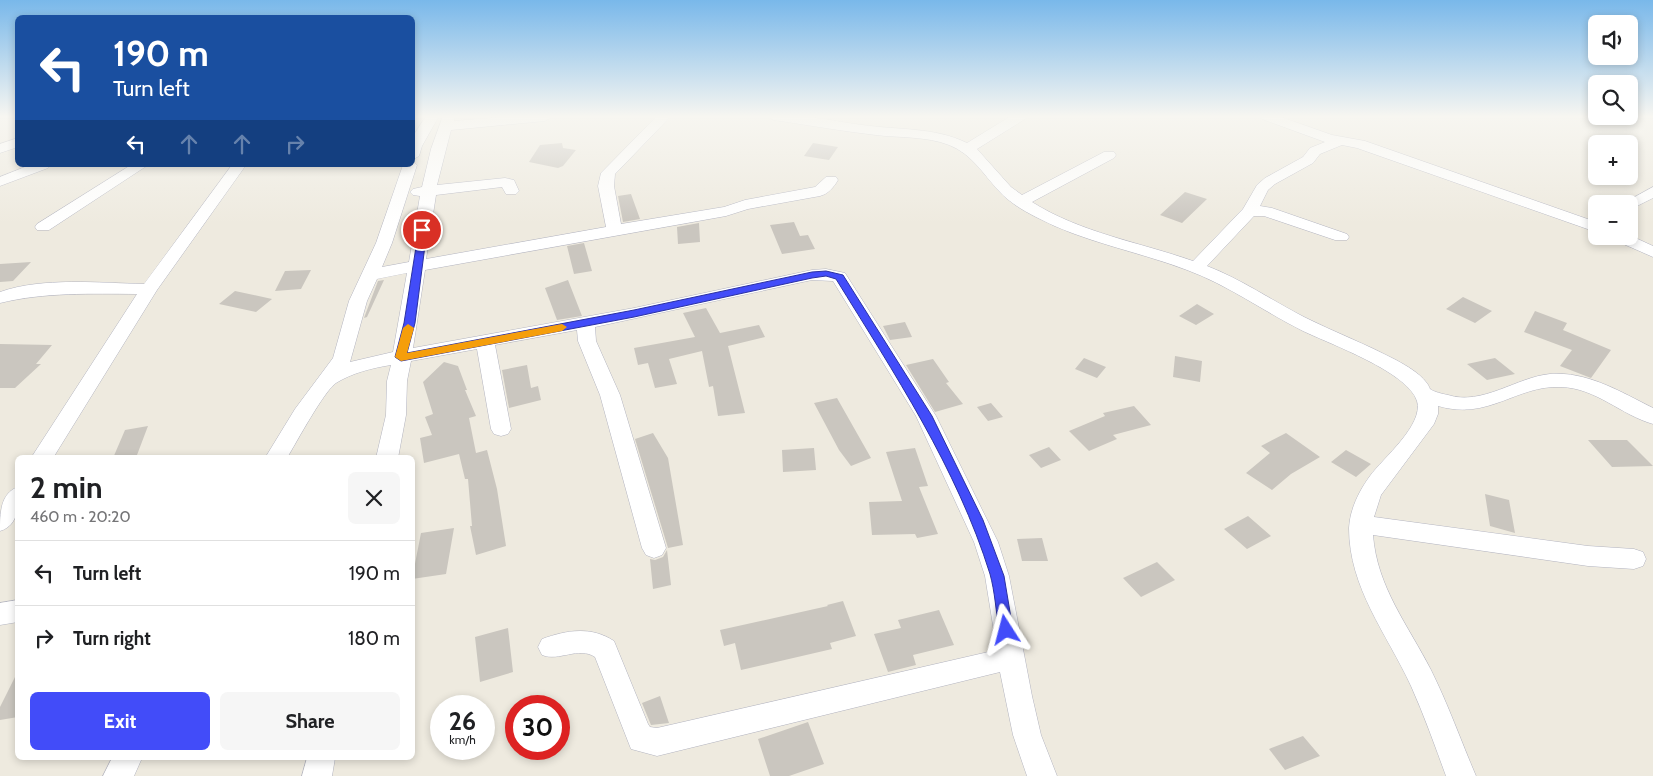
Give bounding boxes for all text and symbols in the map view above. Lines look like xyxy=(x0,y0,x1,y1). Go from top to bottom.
map controls xyxy=(1588,15,1638,245)
button: sound xyxy=(1588,15,1638,65)
text: 190 m xyxy=(113,32,209,75)
icon: left xyxy=(30,35,95,100)
text: Turn left xyxy=(113,75,190,102)
button: search xyxy=(1588,75,1638,125)
icon: left xyxy=(122,130,150,158)
icon: ahead xyxy=(175,130,203,158)
icon: ahead xyxy=(228,130,256,158)
icon: right xyxy=(281,130,309,158)
button: + xyxy=(1588,135,1638,185)
button: − xyxy=(1588,195,1638,245)
pin xyxy=(401,209,443,251)
icon: arrive xyxy=(408,216,436,244)
text: 2 min xyxy=(30,469,102,506)
button: close xyxy=(348,472,400,524)
text: 460 m · 20:20 xyxy=(30,507,131,526)
icon: left xyxy=(30,559,58,587)
text: Turn left xyxy=(73,562,141,585)
text: 190 m xyxy=(349,562,400,585)
position arrow xyxy=(979,603,1031,655)
icon: right xyxy=(30,624,58,652)
text: Turn right xyxy=(73,627,151,650)
text: 180 m xyxy=(348,627,400,650)
button: Exit xyxy=(30,692,210,750)
button: Share xyxy=(220,692,400,750)
speed limit sign: 30 xyxy=(505,695,570,760)
text: 26 xyxy=(449,706,476,736)
text: km/h xyxy=(449,732,476,747)

